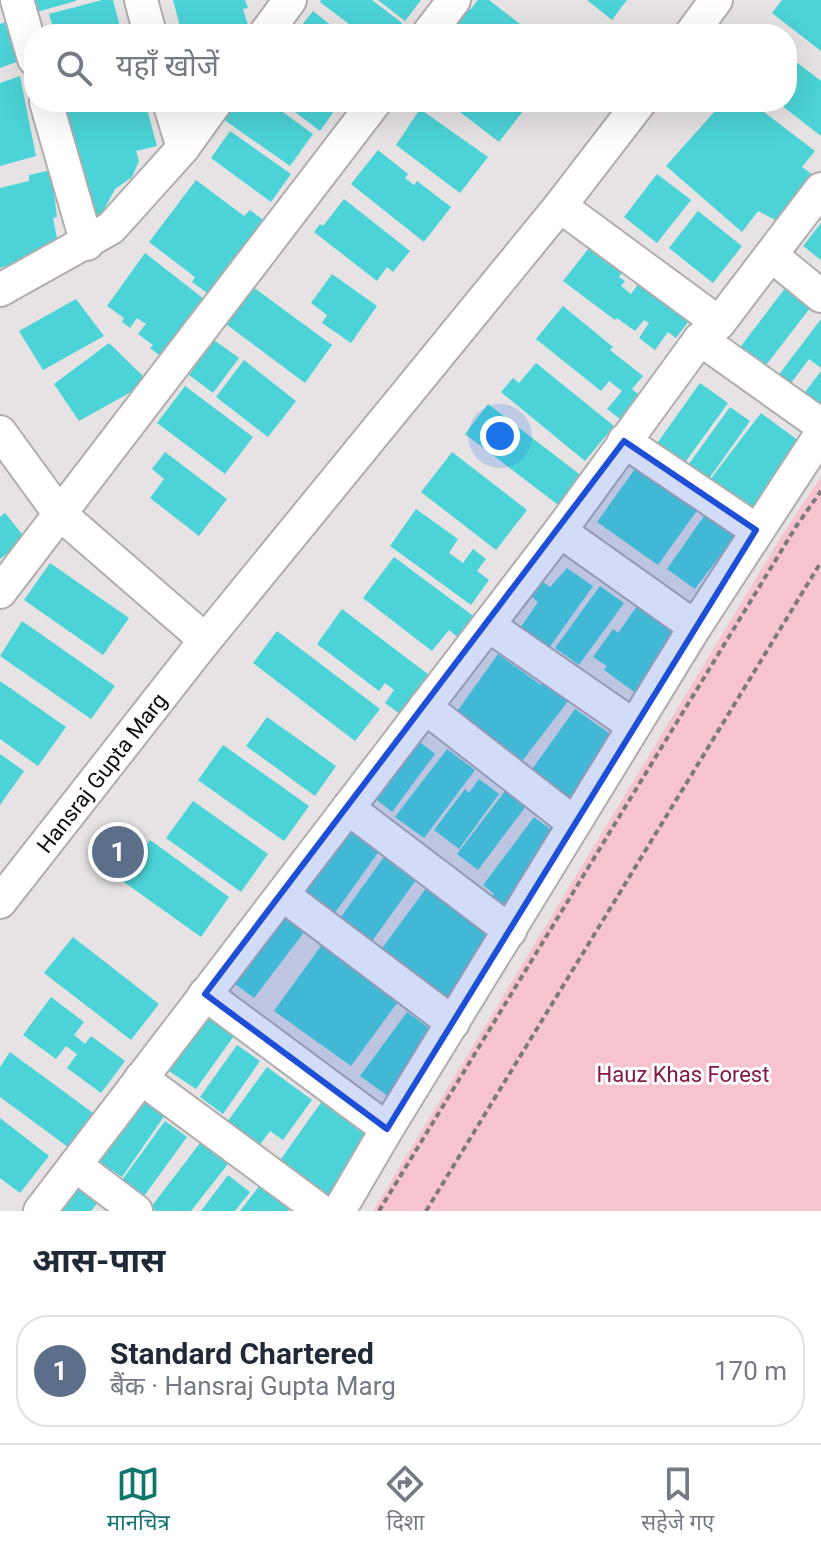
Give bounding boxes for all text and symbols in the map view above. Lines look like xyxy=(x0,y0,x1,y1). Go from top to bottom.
search box xyxy=(24,24,797,112)
icon: search xyxy=(52,46,96,90)
text: यहाँ खोजें xyxy=(116,48,219,83)
your location xyxy=(480,416,520,456)
street label: Hansraj Gupta Marg xyxy=(32,688,172,858)
pin: 1 xyxy=(92,822,144,882)
park label: Hauz Khas Forest xyxy=(597,1062,769,1087)
text: आस-पास xyxy=(32,1240,165,1280)
text: Standard Chartered xyxy=(110,1336,374,1371)
text: 1 xyxy=(53,1356,67,1386)
text: 170 m xyxy=(714,1356,787,1386)
text: बैंक · Hansraj Gupta Marg xyxy=(110,1371,396,1401)
tab: मानचित्र xyxy=(107,1462,170,1539)
tab: दिशा xyxy=(383,1462,427,1539)
tab: सहेजे गए xyxy=(641,1462,714,1539)

